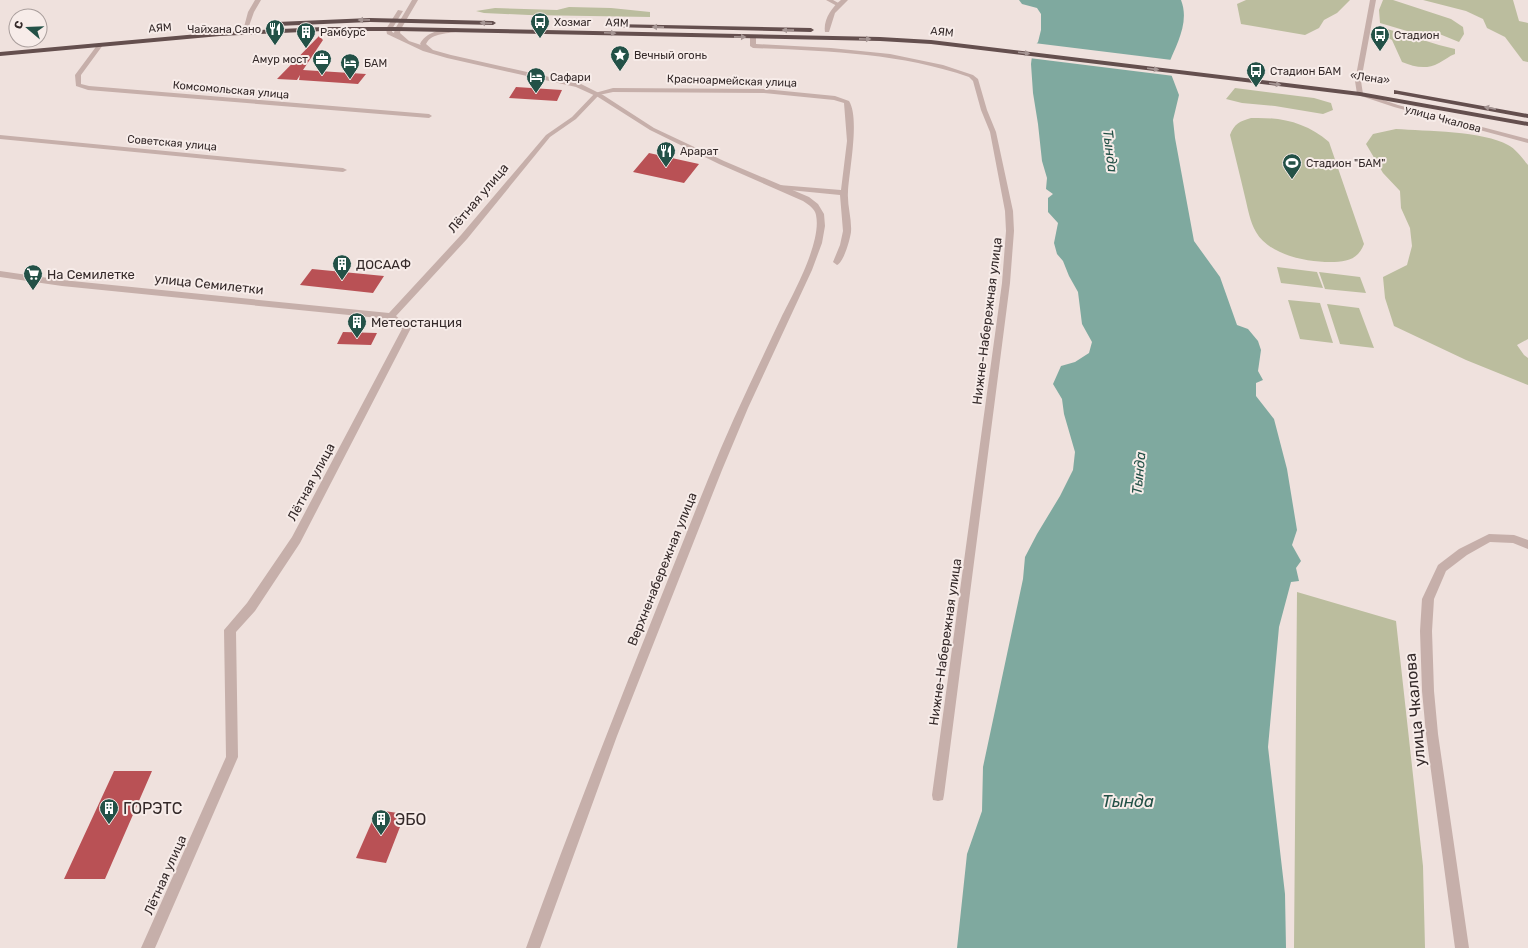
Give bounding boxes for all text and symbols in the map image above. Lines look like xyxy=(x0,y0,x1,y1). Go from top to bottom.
north arrow xyxy=(8,8,48,48)
bus stop icon: Хозмаг xyxy=(529,11,551,39)
place label: Хозмаг xyxy=(554,16,591,29)
street label: АЯМ xyxy=(605,16,629,30)
one-way arrow xyxy=(357,17,370,23)
restaurant icon: Чайхана Сано xyxy=(264,18,286,46)
text: С xyxy=(12,19,27,31)
one-way arrow xyxy=(479,20,492,26)
street label: АЯМ xyxy=(148,21,172,35)
building icon: Рамбурс xyxy=(295,21,317,49)
place label: Чайхана Сано xyxy=(187,23,261,36)
one-way arrow xyxy=(651,24,664,30)
street label: АЯМ xyxy=(930,24,954,40)
bus stop icon: Стадион xyxy=(1369,24,1391,52)
place label: Рамбурс xyxy=(320,26,366,39)
one-way arrow xyxy=(781,27,794,33)
place label: Стадион xyxy=(1394,29,1439,42)
one-way arrow xyxy=(604,30,616,37)
one-way arrow xyxy=(734,34,747,40)
one-way arrow xyxy=(859,36,872,42)
place icon: Вечный огонь xyxy=(609,44,631,72)
office icon: Амур мост xyxy=(311,48,333,76)
place label: Вечный огонь xyxy=(634,49,707,62)
one-way arrow xyxy=(1018,50,1030,56)
hotel icon: БАМ xyxy=(339,52,361,80)
place label: Амур мост xyxy=(252,53,308,66)
place label: БАМ xyxy=(364,57,387,70)
bus stop icon: Стадион БАМ xyxy=(1245,60,1267,88)
place label: Стадион БАМ xyxy=(1270,65,1341,78)
hotel icon: Сафари xyxy=(525,66,547,94)
one-way arrow xyxy=(1147,66,1159,72)
street label: «Лена» xyxy=(1349,69,1391,87)
place label: Сафари xyxy=(550,71,591,84)
street label: Красноармейская улица xyxy=(667,72,797,90)
street label: Комсомольская улица xyxy=(172,78,290,102)
one-way arrow xyxy=(1269,81,1281,87)
street label: улица Чкалова xyxy=(1403,103,1483,135)
one-way arrow xyxy=(1484,105,1496,111)
water label: Тында xyxy=(1099,129,1121,173)
street label: Советская улица xyxy=(127,133,217,153)
restaurant icon: Арарат xyxy=(655,140,677,168)
place label: Арарат xyxy=(680,145,719,158)
sports icon: Стадион "БАМ" xyxy=(1281,152,1303,180)
place label: Стадион "БАМ" xyxy=(1306,157,1385,170)
street label: Лётная улица xyxy=(445,160,511,236)
street label: Нижне-Набережная улица xyxy=(969,236,1005,406)
building icon: ДОСААФ xyxy=(331,253,353,281)
place label: ДОСААФ xyxy=(356,257,411,272)
supermarket icon: На Семилетке xyxy=(22,263,44,291)
place label: На Семилетке xyxy=(47,267,135,282)
street label: улица Семилетки xyxy=(154,271,264,297)
building icon: Метеостанция xyxy=(346,311,368,339)
place label: Метеостанция xyxy=(371,315,462,330)
street label: Лётная улица xyxy=(284,441,338,523)
water label: Тында xyxy=(1129,451,1149,495)
street label: Верхненабережная улица xyxy=(624,490,700,648)
street label: Нижне-Набережная улица xyxy=(926,558,964,726)
street label: улица Чкалова xyxy=(1401,652,1429,768)
water label: Тында xyxy=(1102,791,1154,811)
building icon: ГОРЭТС xyxy=(98,797,120,825)
place label: ГОРЭТС xyxy=(123,799,182,818)
building icon: ЭБО xyxy=(370,808,392,836)
place label: ЭБО xyxy=(395,810,426,829)
street label: Лётная улица xyxy=(141,833,189,917)

